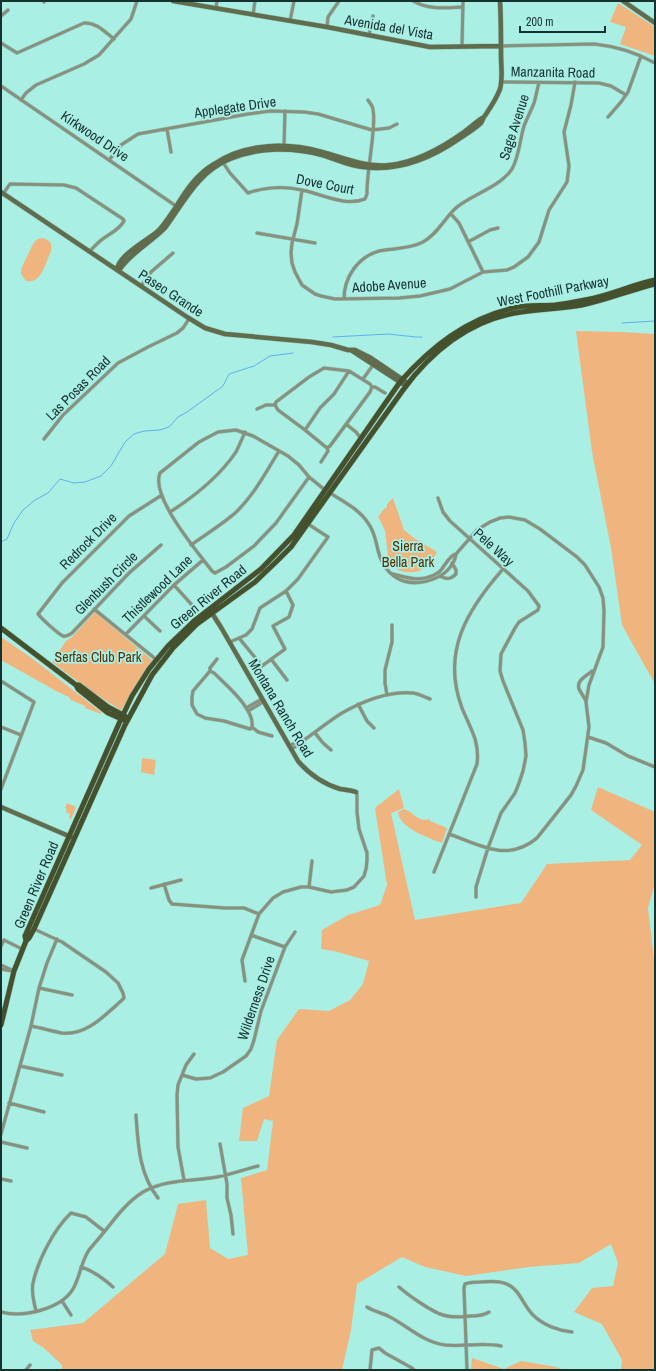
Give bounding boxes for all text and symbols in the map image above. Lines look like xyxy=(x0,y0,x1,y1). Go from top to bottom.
scale bar xyxy=(520,8,605,34)
street label: Avenida del Vista xyxy=(342,10,435,44)
text: 200 m xyxy=(526,14,553,30)
street label: Manzanita Road xyxy=(511,62,595,82)
street label: Applegate Drive xyxy=(192,92,277,122)
street label: Sage Avenue xyxy=(495,92,533,162)
street label: Kirkwood Drive xyxy=(57,107,133,165)
street label: Dove Court xyxy=(295,170,355,198)
street label: Paseo Grande xyxy=(135,265,207,321)
street label: West Foothill Parkway xyxy=(496,271,611,311)
street label: Adobe Avenue xyxy=(350,273,427,297)
street label: Las Posas Road xyxy=(42,352,114,424)
street label: Redrock Drive xyxy=(56,509,120,573)
street label: Pele Way xyxy=(470,524,518,570)
park label: Sierra Bella Park xyxy=(382,537,434,571)
street label: Glenbush Circle xyxy=(71,548,141,618)
street label: Thistlewood Lane xyxy=(118,551,196,627)
street label: Green River Road xyxy=(166,561,250,633)
park label: Serfas Club Park xyxy=(55,648,142,666)
street label: Montana Ranch Road xyxy=(245,655,317,761)
street label: Green River Road xyxy=(10,839,62,931)
street label: Wilderness Drive xyxy=(233,953,279,1043)

